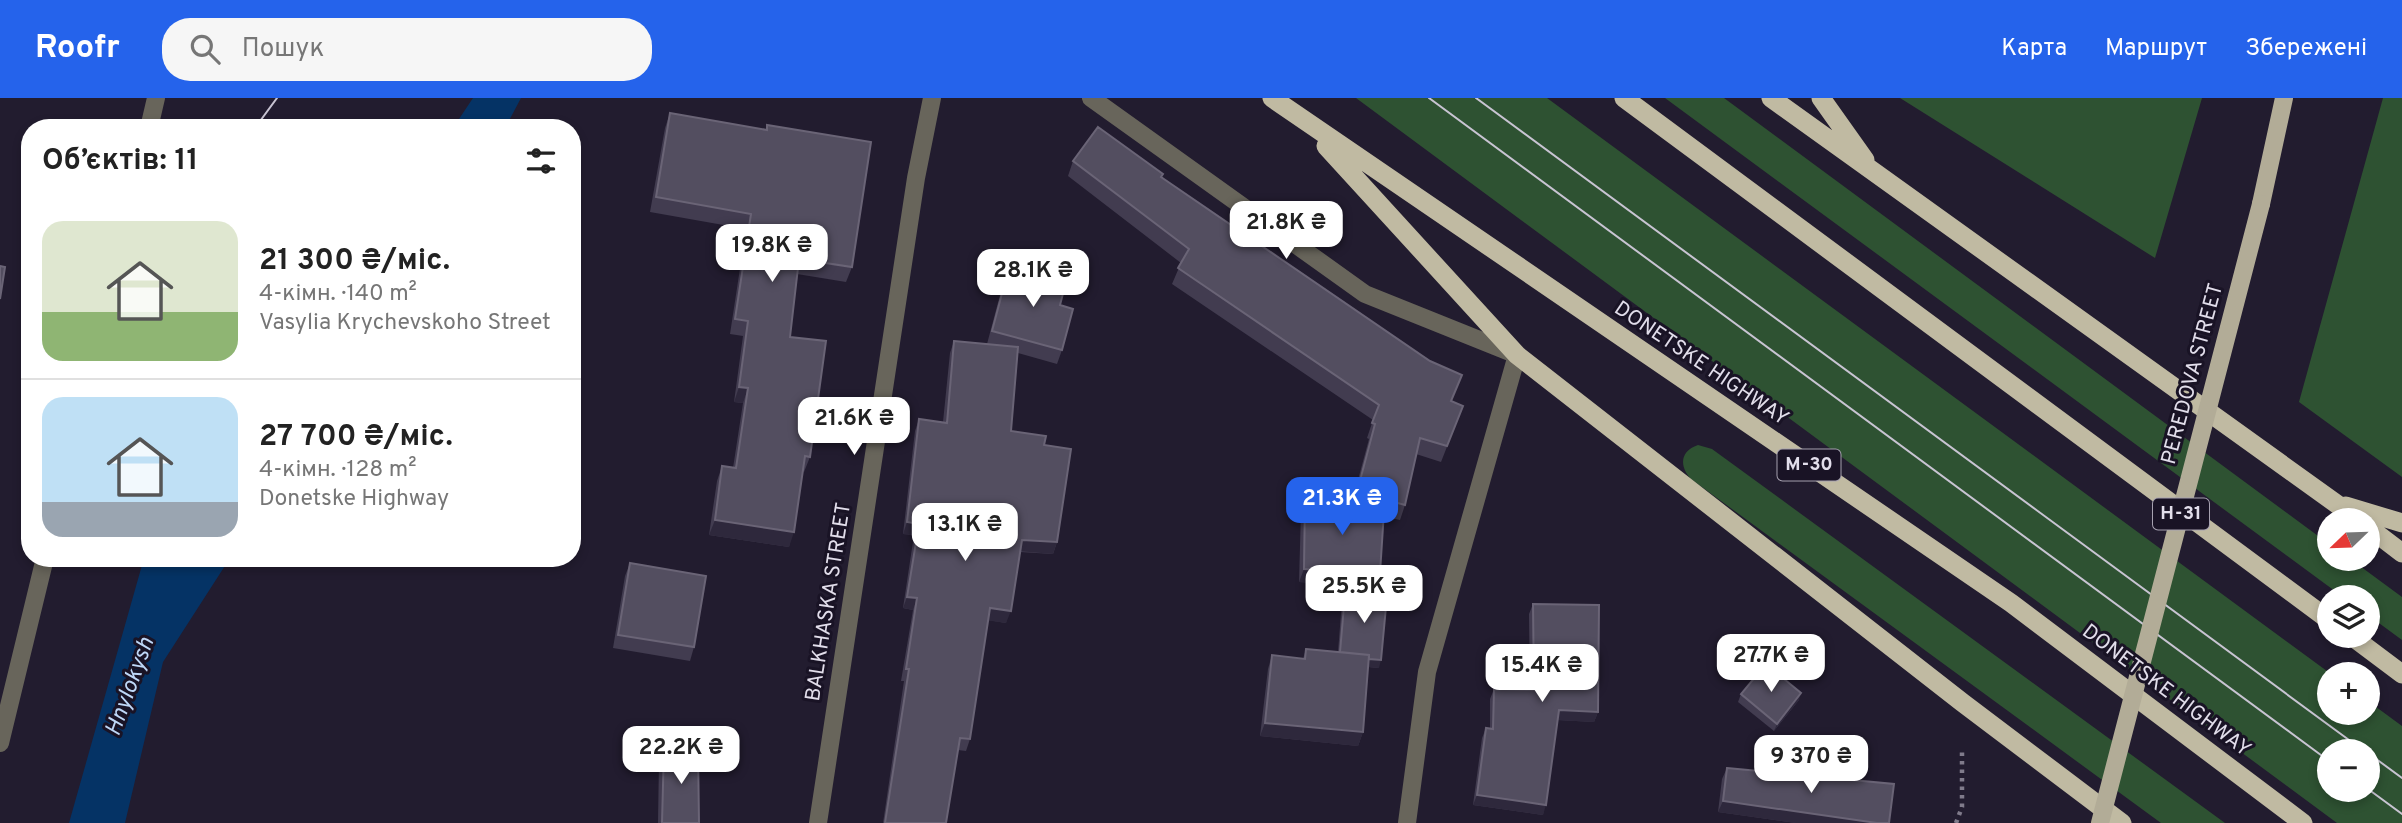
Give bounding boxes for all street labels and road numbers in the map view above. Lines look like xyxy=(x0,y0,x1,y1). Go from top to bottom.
street label: PEREDOVA STREET xyxy=(2156,280,2230,468)
street label: DONETSKE HIGHWAY xyxy=(1609,296,1793,432)
road number: М-30 xyxy=(1778,450,1840,480)
road number: Н-31 xyxy=(2153,498,2209,530)
street label: BALKHASKA STREET xyxy=(800,501,858,703)
street label: DONETSKE HIGHWAY xyxy=(2076,619,2256,763)

